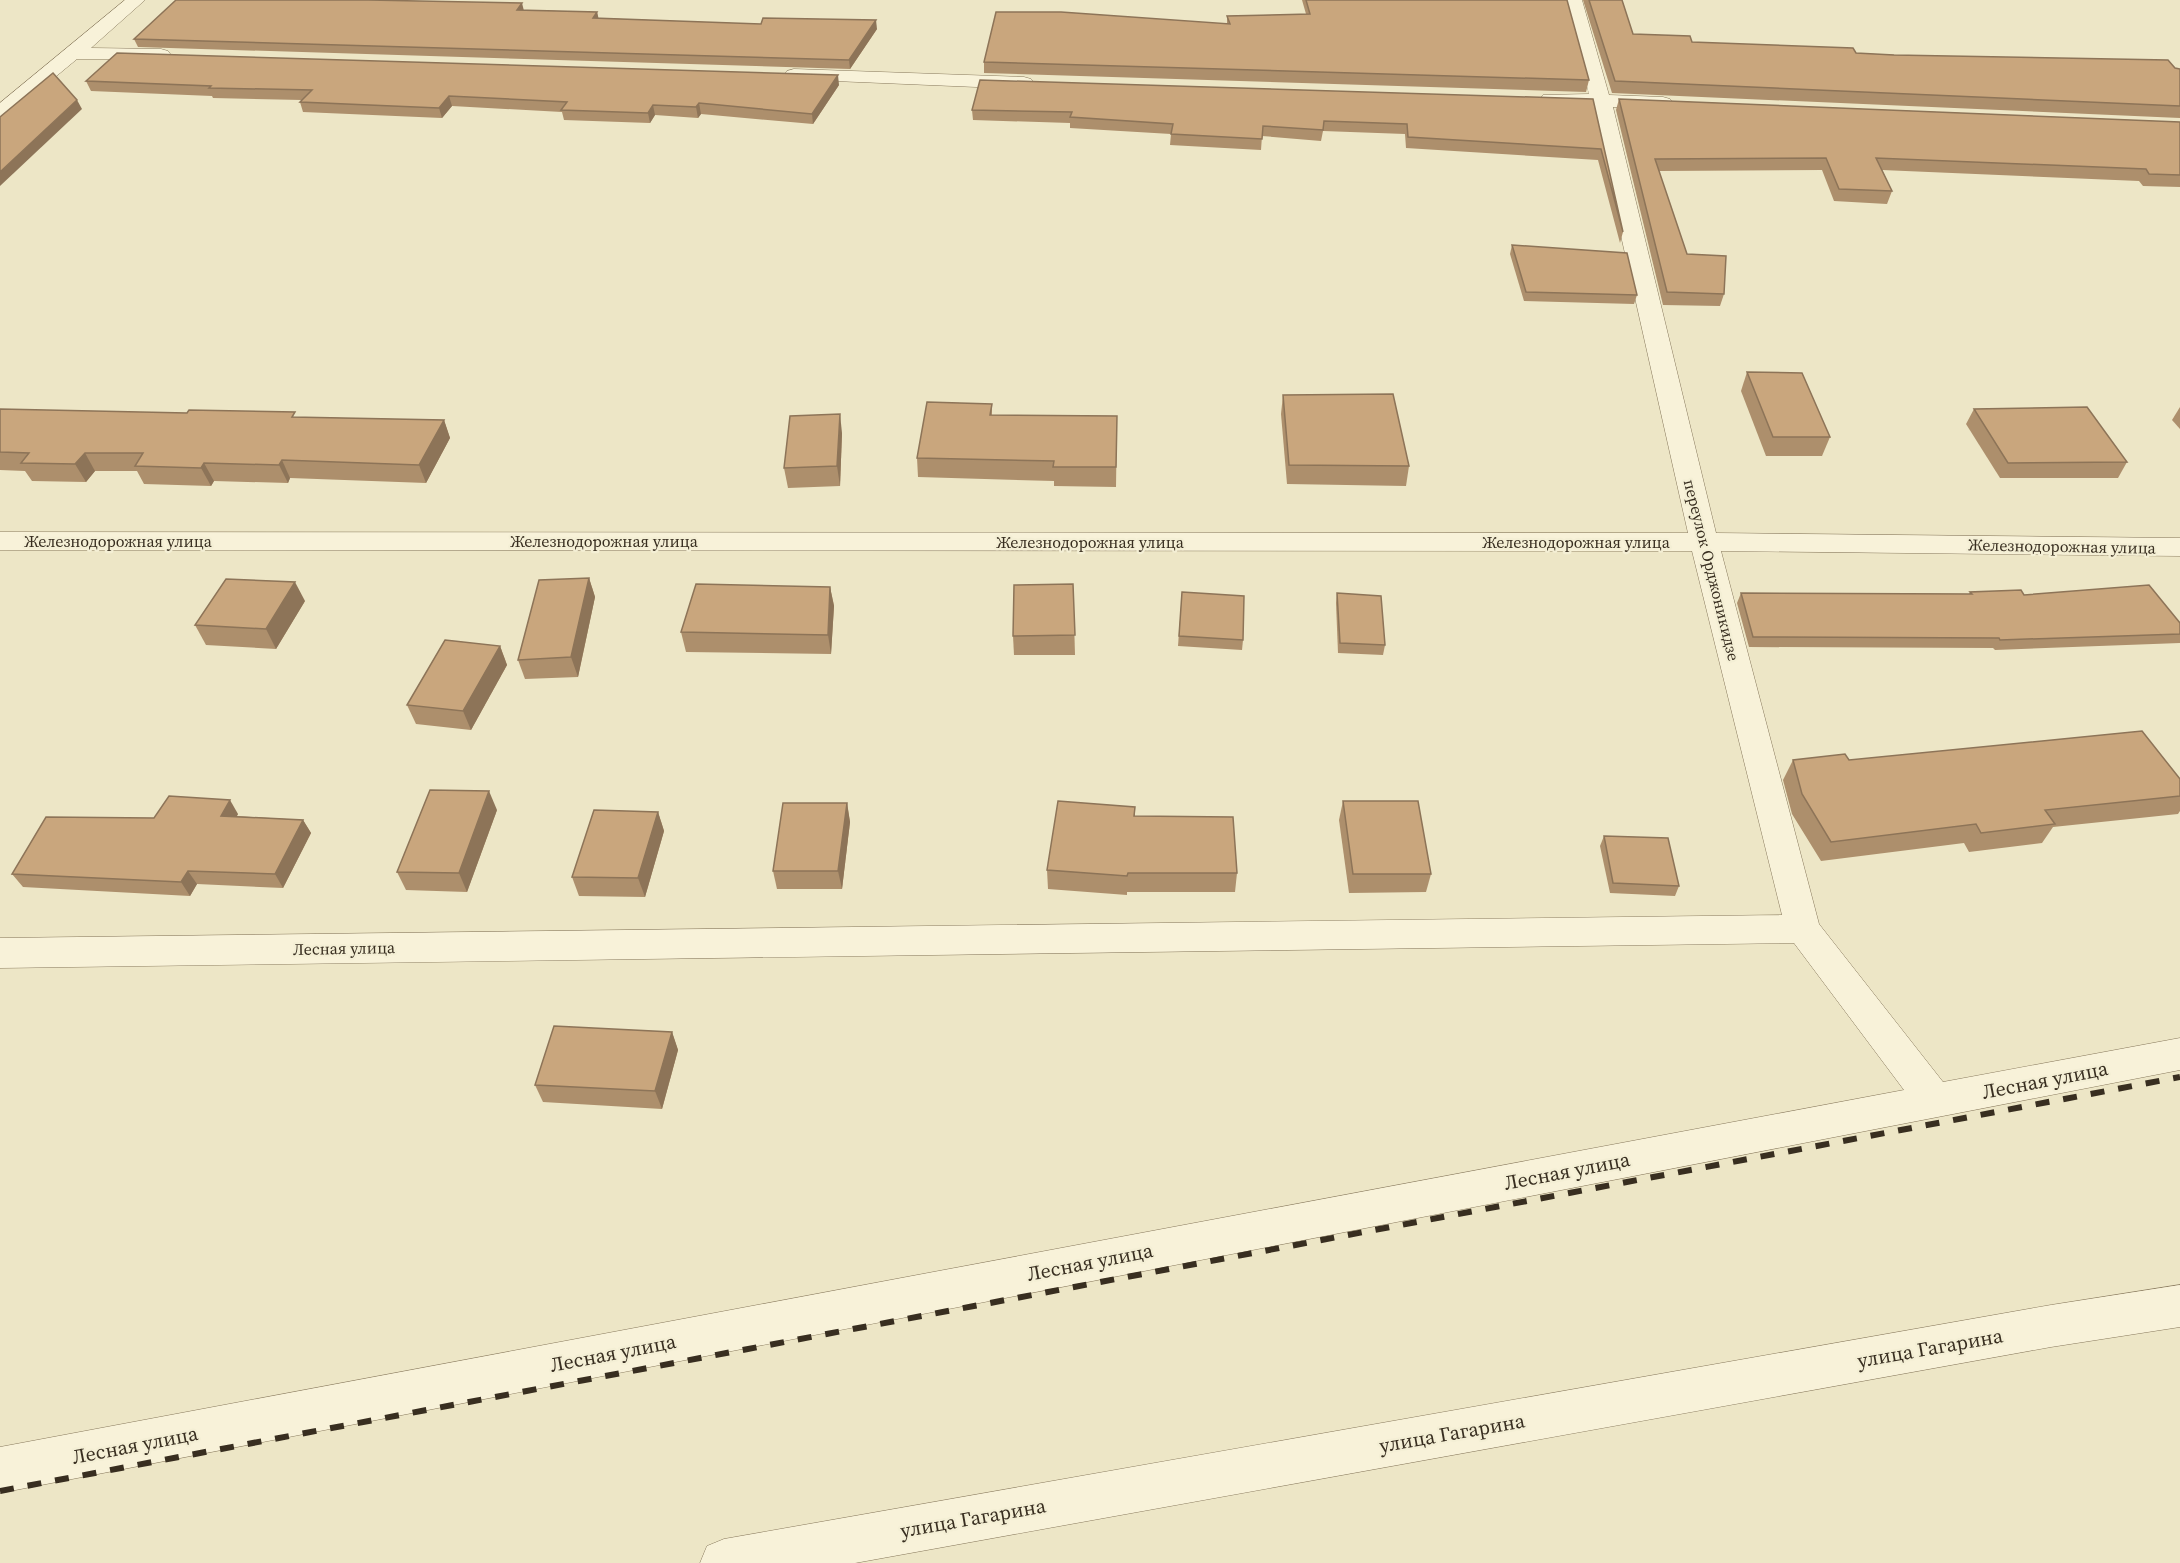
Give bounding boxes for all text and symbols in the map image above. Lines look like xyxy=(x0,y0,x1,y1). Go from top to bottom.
street label: переулок Орджоникидзе xyxy=(1679,477,1745,663)
street label: Железнодорожная улица xyxy=(24,530,213,552)
street label: Железнодорожная улица xyxy=(510,530,699,552)
street label: Железнодорожная улица xyxy=(996,531,1185,553)
street label: Железнодорожная улица xyxy=(1482,531,1671,553)
street label: Железнодорожная улица xyxy=(1968,533,2157,559)
street label: Лесная улица xyxy=(293,936,396,960)
street label: Лесная улица xyxy=(1980,1054,2111,1106)
street label: Лесная улица xyxy=(1502,1145,1633,1197)
street label: Лесная улица xyxy=(1025,1236,1156,1288)
street label: улица Гагарина xyxy=(1855,1321,2006,1375)
street label: Лесная улица xyxy=(548,1327,679,1379)
street label: улица Гагарина xyxy=(1377,1406,1528,1460)
street label: Лесная улица xyxy=(70,1419,201,1471)
street label: улица Гагарина xyxy=(898,1491,1049,1545)

